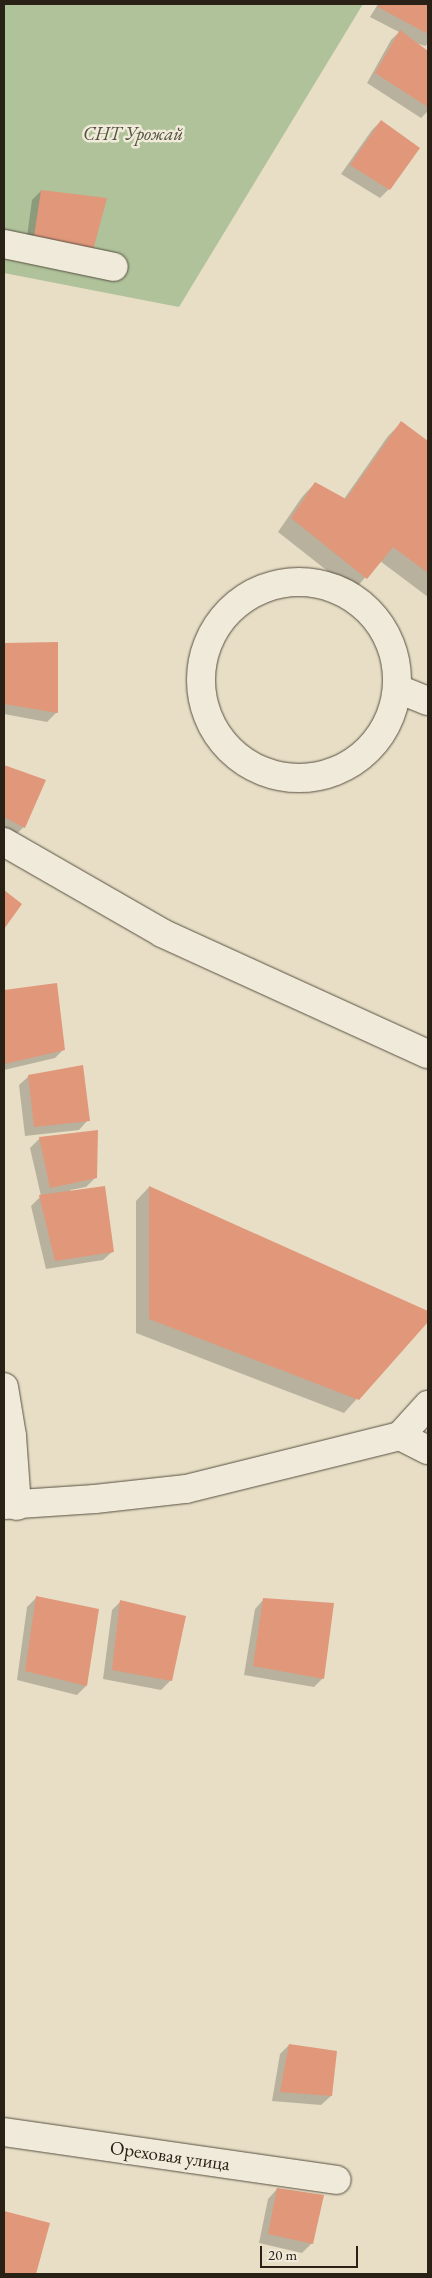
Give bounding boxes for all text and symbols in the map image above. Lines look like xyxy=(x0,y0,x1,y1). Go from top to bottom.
park label: СНТ Урожай xyxy=(83,123,183,145)
street label: Ореховая улица xyxy=(109,2136,231,2176)
scale bar xyxy=(262,2236,360,2268)
text: 20 m xyxy=(268,2245,297,2264)

